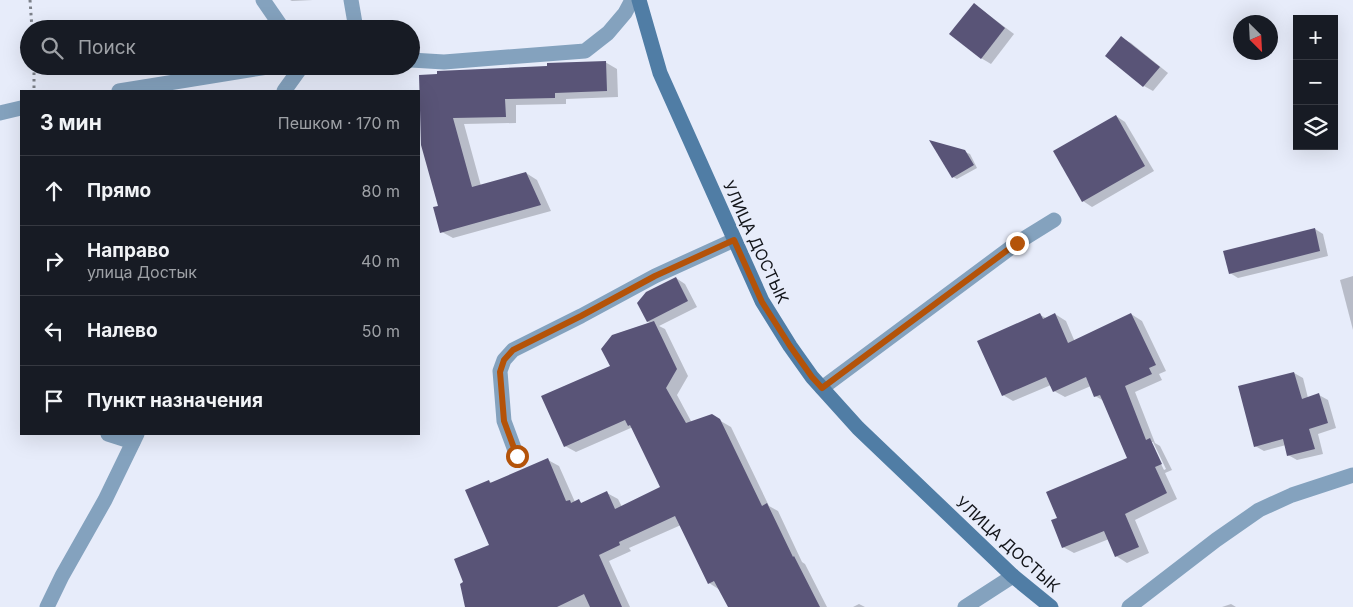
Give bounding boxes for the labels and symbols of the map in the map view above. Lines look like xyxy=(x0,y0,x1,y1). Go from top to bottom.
north arrow xyxy=(1233,15,1278,60)
street label: УЛИЦА ДОСТЫК xyxy=(719,177,793,307)
route end xyxy=(1006,232,1029,255)
route start xyxy=(506,445,529,468)
street label: УЛИЦА ДОСТЫК xyxy=(952,492,1064,596)

